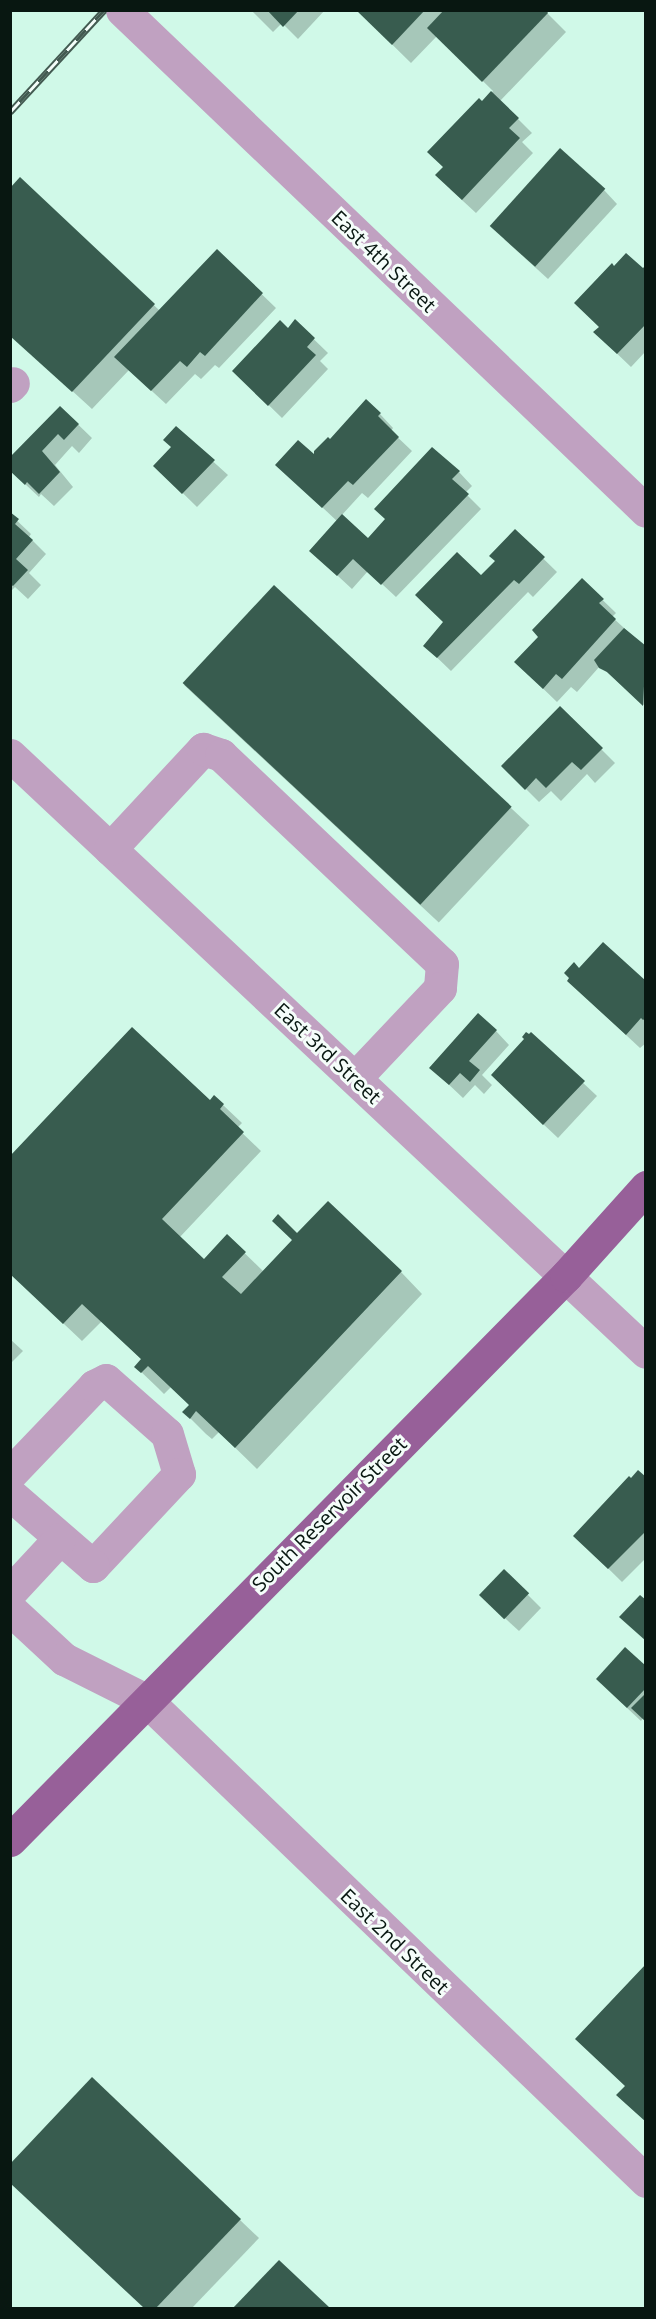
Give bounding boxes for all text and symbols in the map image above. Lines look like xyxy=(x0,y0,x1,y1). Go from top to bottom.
street label: East 4th Street xyxy=(327,205,441,317)
street label: East 3rd Street xyxy=(270,998,386,1108)
street label: South Reservoir Street xyxy=(247,1432,411,1596)
street label: East 2nd Street xyxy=(336,1883,454,1999)

